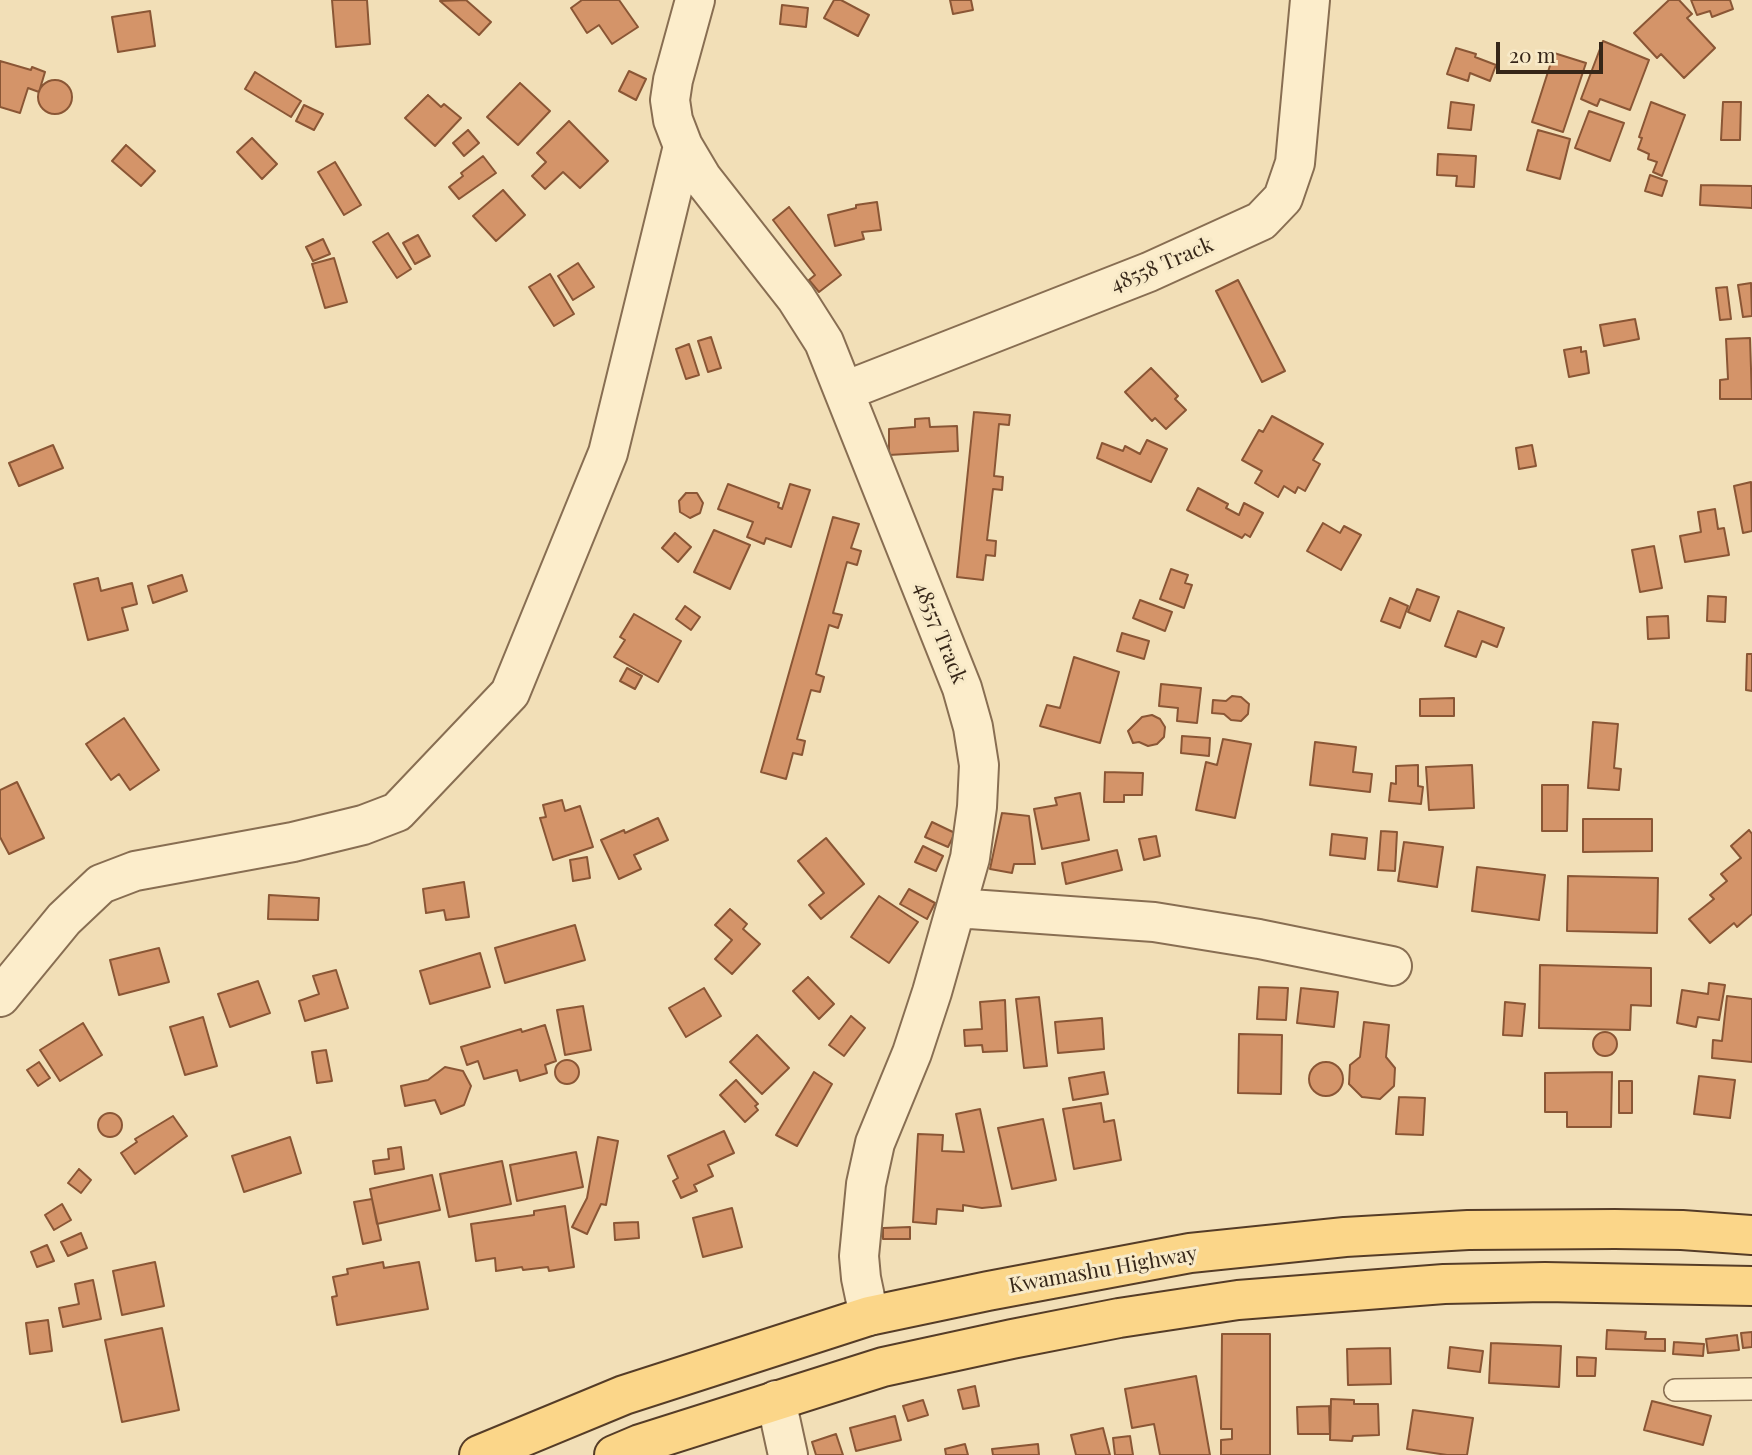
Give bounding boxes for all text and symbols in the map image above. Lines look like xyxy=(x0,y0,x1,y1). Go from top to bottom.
scale bar xyxy=(1500,28,1607,72)
text: 20 m xyxy=(1509,40,1556,68)
street label: 48558 Track xyxy=(1107,232,1217,298)
street label: 48557 Track xyxy=(908,579,972,687)
street label: Kwamashu Highway xyxy=(1007,1241,1199,1299)

